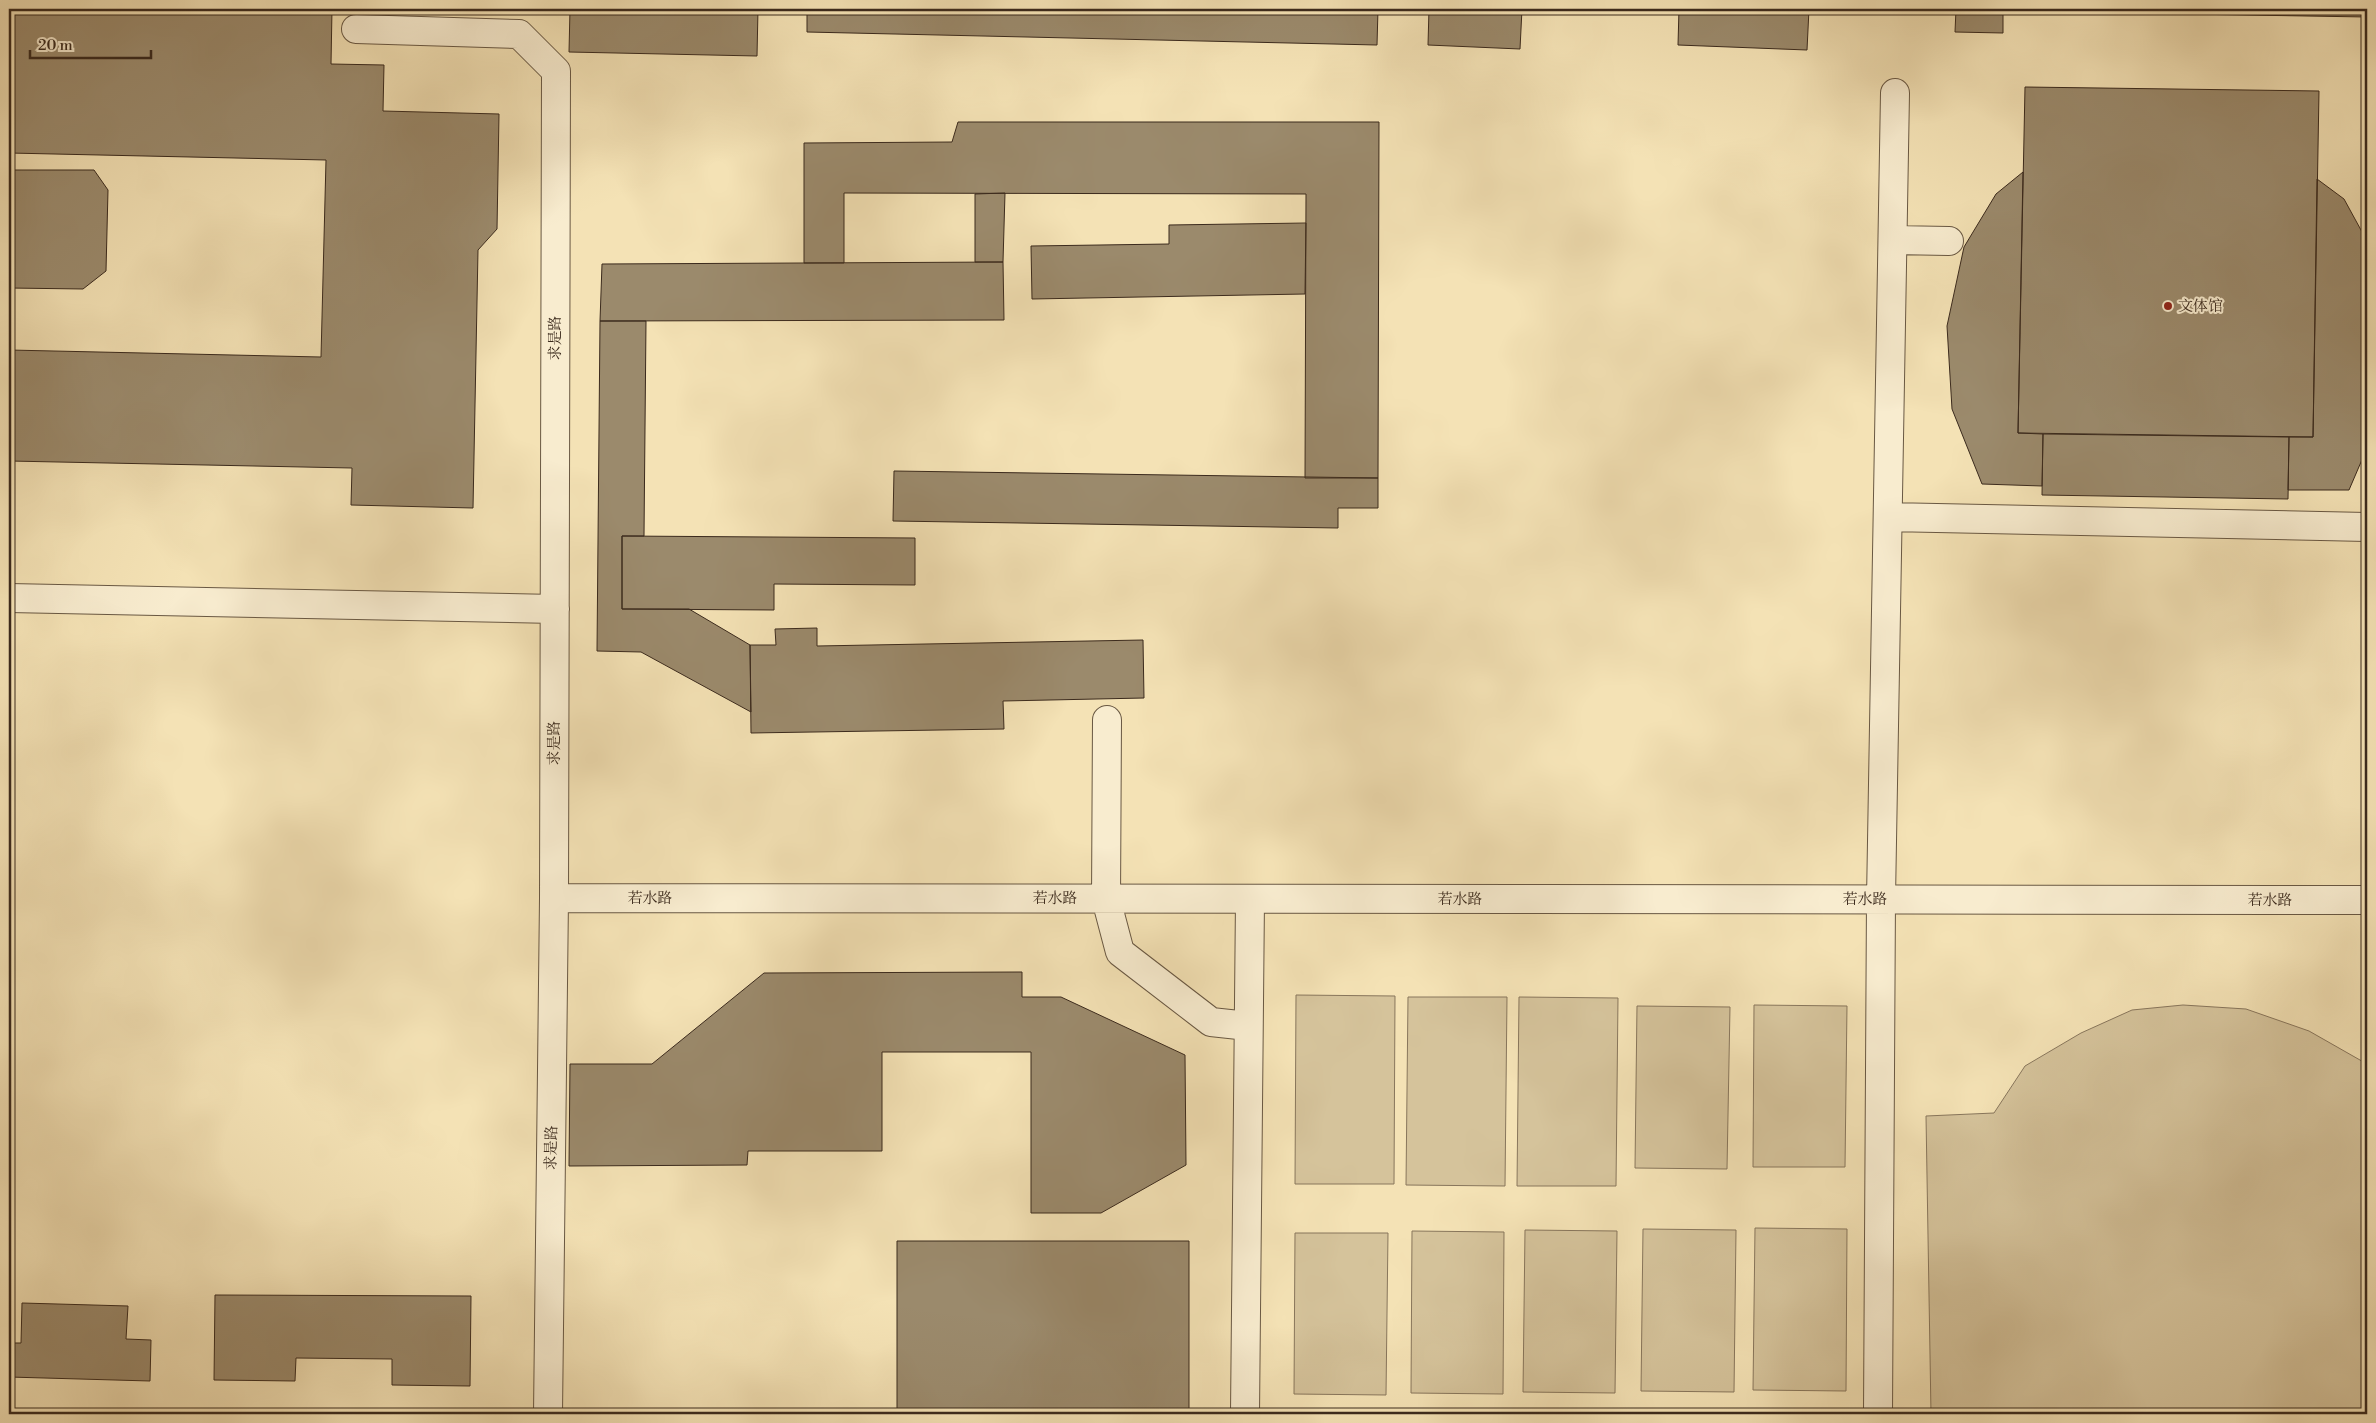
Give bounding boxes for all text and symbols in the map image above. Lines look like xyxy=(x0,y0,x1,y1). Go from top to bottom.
scale bar xyxy=(30,28,151,60)
text: 20 m xyxy=(38,36,73,55)
place label: 文体馆 xyxy=(2178,297,2223,316)
marker: 文体馆 xyxy=(2162,300,2174,312)
street label: 求是路 xyxy=(546,315,565,361)
street label: 求是路 xyxy=(545,720,564,766)
street label: 若水路 xyxy=(627,889,673,908)
street label: 若水路 xyxy=(1032,889,1078,908)
street label: 若水路 xyxy=(1437,890,1483,909)
street label: 若水路 xyxy=(1842,890,1888,909)
street label: 若水路 xyxy=(2247,891,2293,910)
street label: 求是路 xyxy=(542,1125,561,1171)

